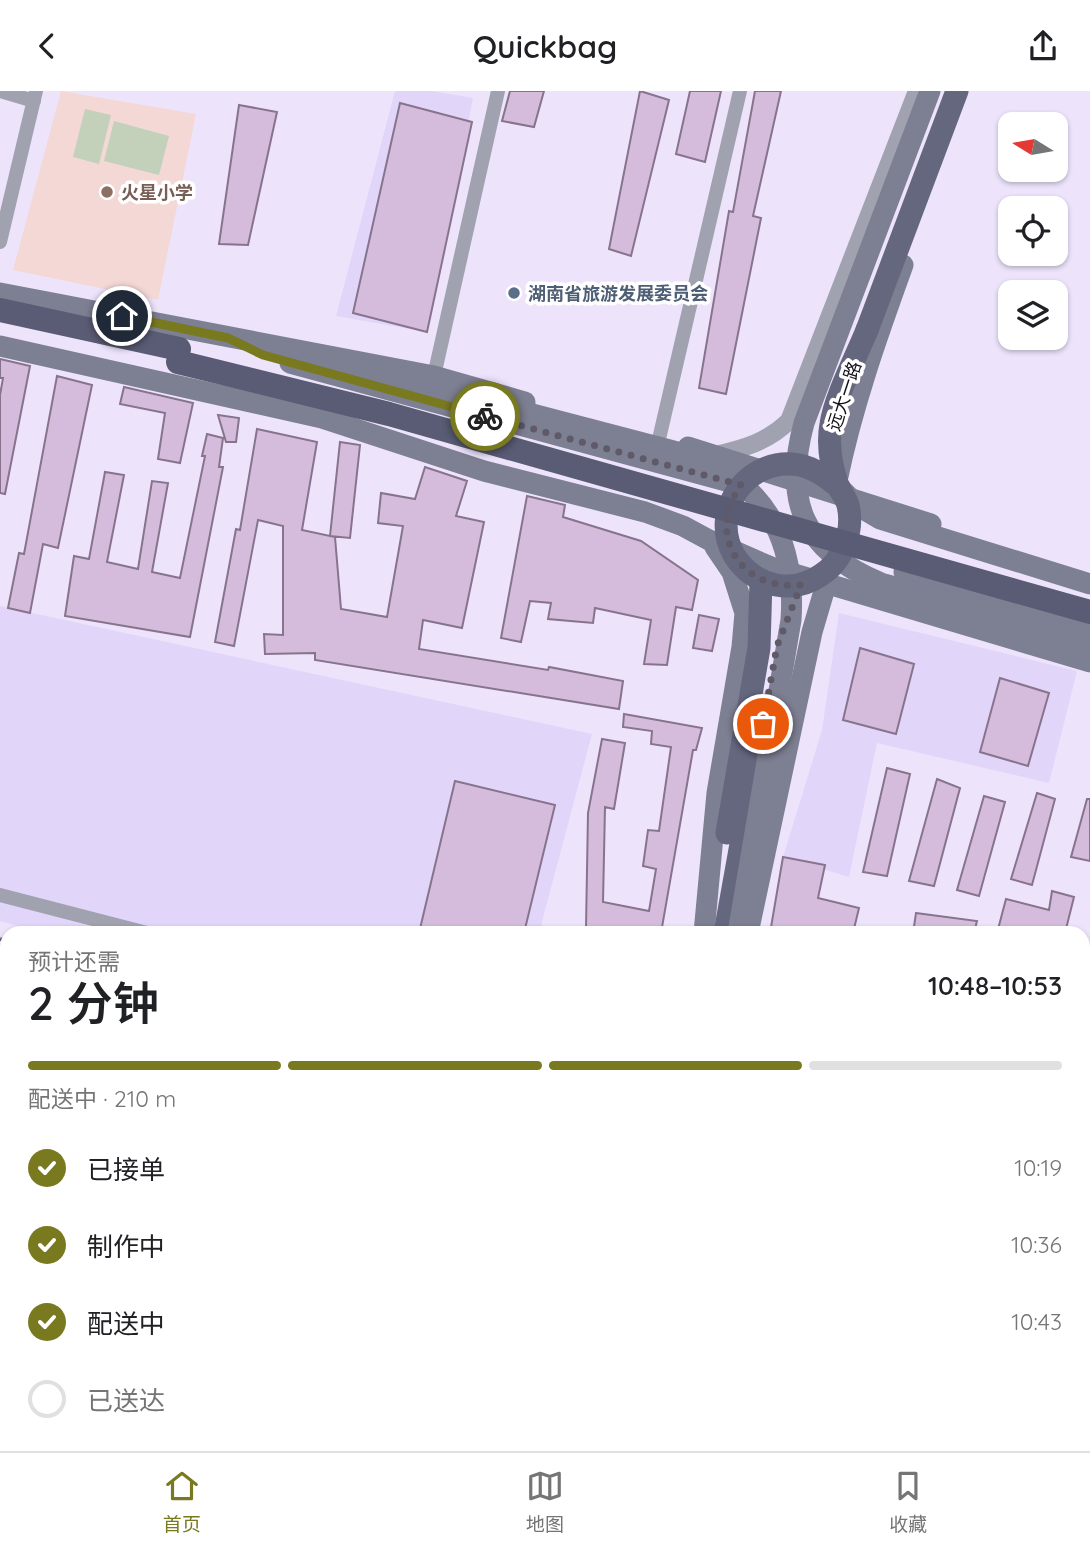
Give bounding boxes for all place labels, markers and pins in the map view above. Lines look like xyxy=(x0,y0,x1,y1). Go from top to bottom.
place label: 火星小学 xyxy=(121,181,193,204)
marker: 火星小学 xyxy=(99,184,115,200)
place label: 湖南省旅游发展委员会 xyxy=(528,282,708,305)
marker: 湖南省旅游发展委员会 xyxy=(506,285,522,301)
pin xyxy=(92,286,152,346)
pin xyxy=(733,694,793,754)

